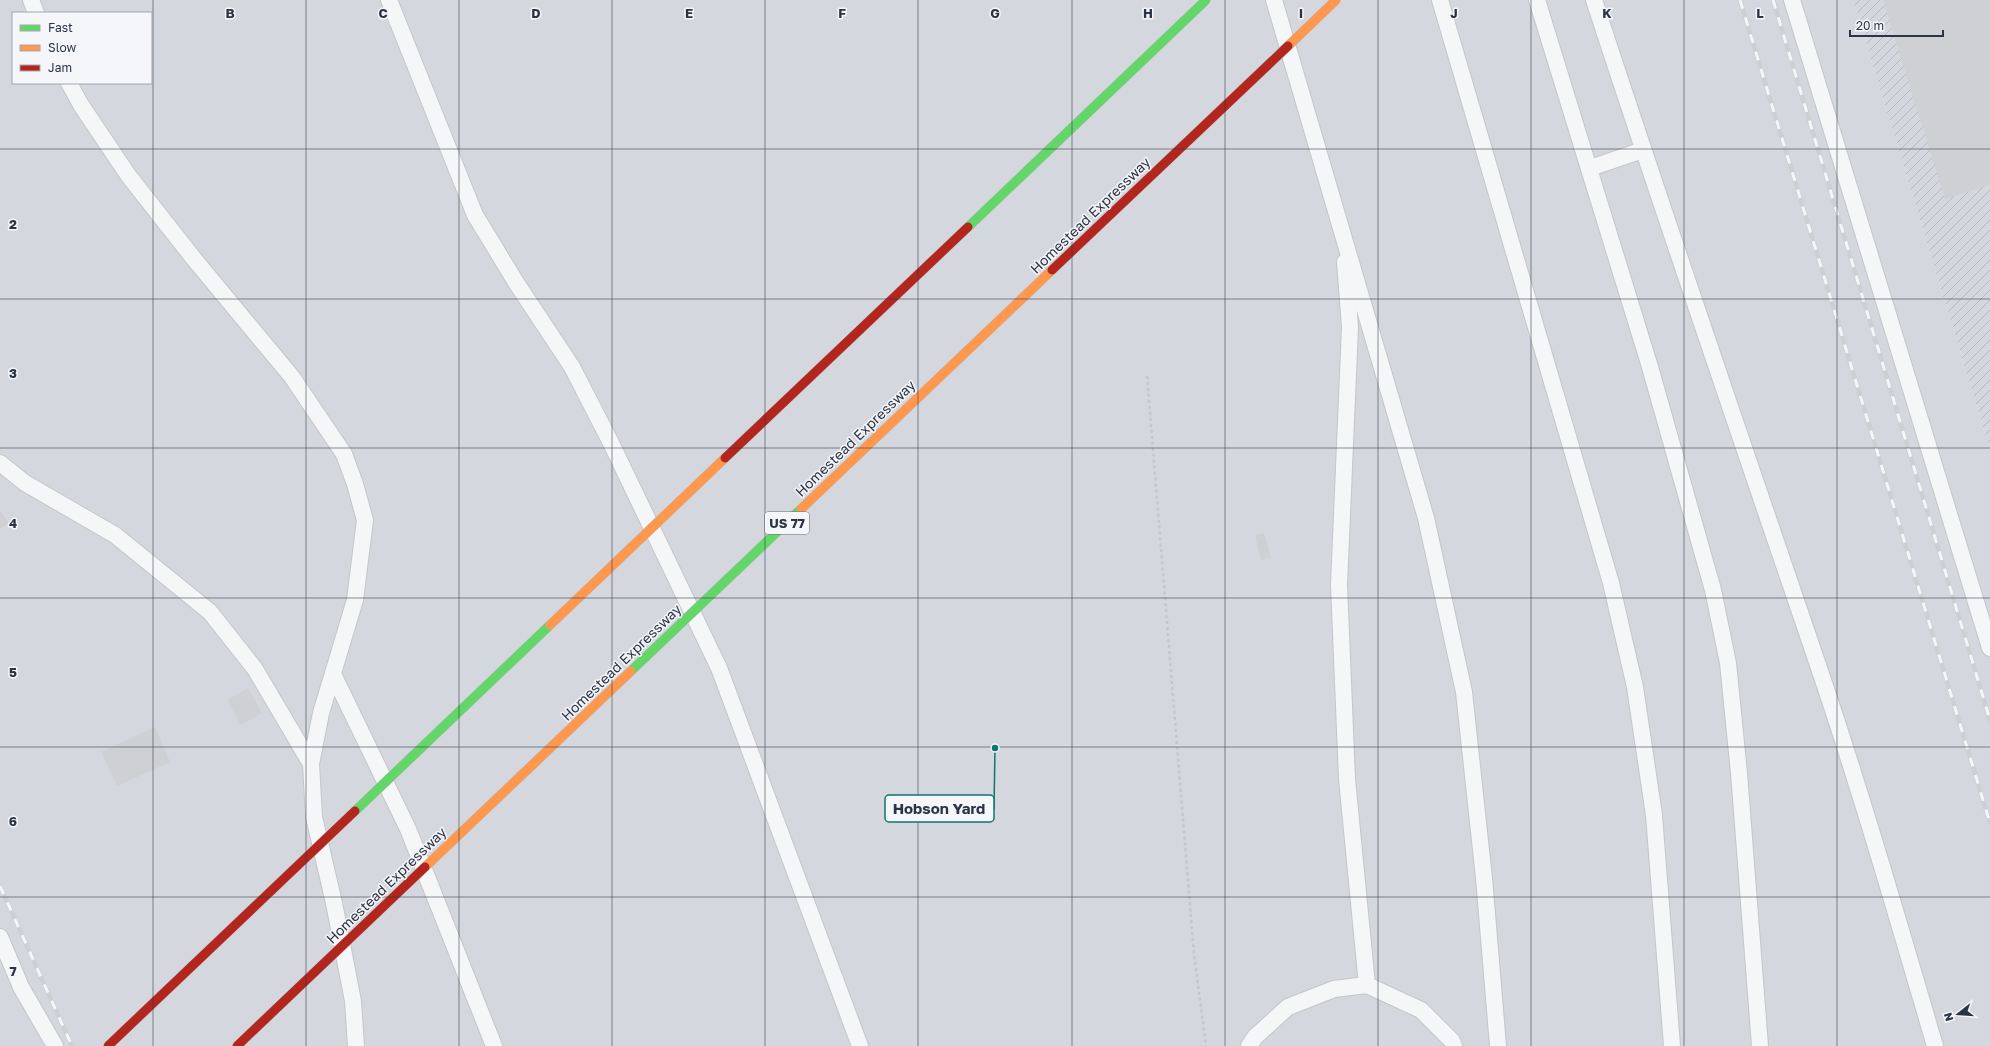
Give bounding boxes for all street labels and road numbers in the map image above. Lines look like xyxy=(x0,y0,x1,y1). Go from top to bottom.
street label: Homestead Expressway xyxy=(1026,153,1154,277)
street label: Homestead Expressway xyxy=(791,376,919,500)
road number: US 77 xyxy=(765,512,809,534)
street label: Homestead Expressway xyxy=(557,600,685,724)
street label: Homestead Expressway xyxy=(322,823,450,947)

